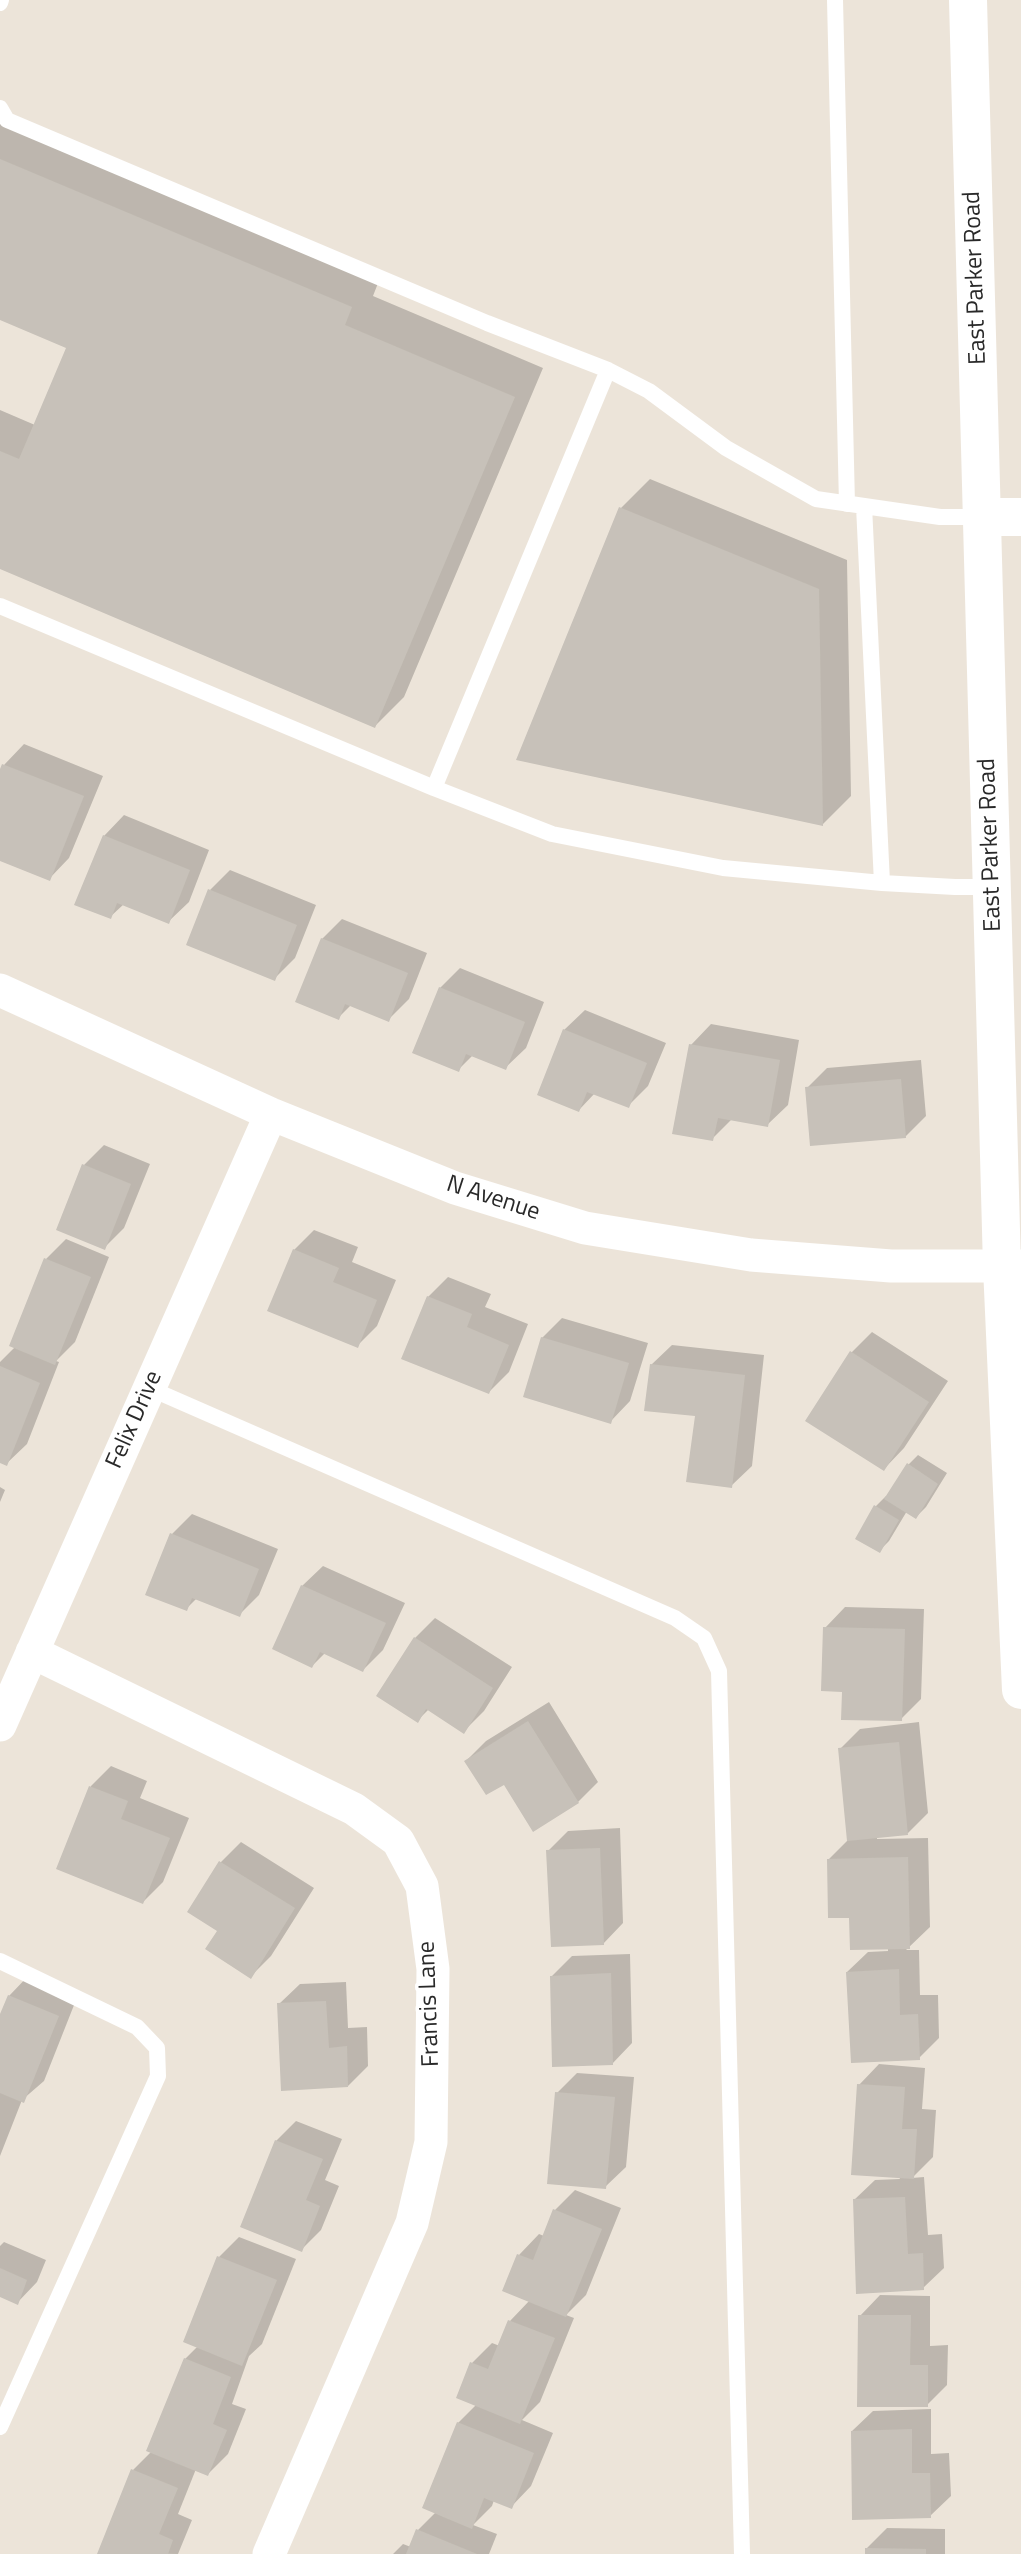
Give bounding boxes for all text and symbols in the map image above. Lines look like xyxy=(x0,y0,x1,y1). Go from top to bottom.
street label: East Parker Road xyxy=(959,191,993,365)
street label: East Parker Road xyxy=(974,758,1008,932)
street label: N Avenue xyxy=(443,1170,543,1228)
street label: Felix Drive xyxy=(101,1367,169,1473)
street label: Francis Lane xyxy=(413,1941,447,2067)

